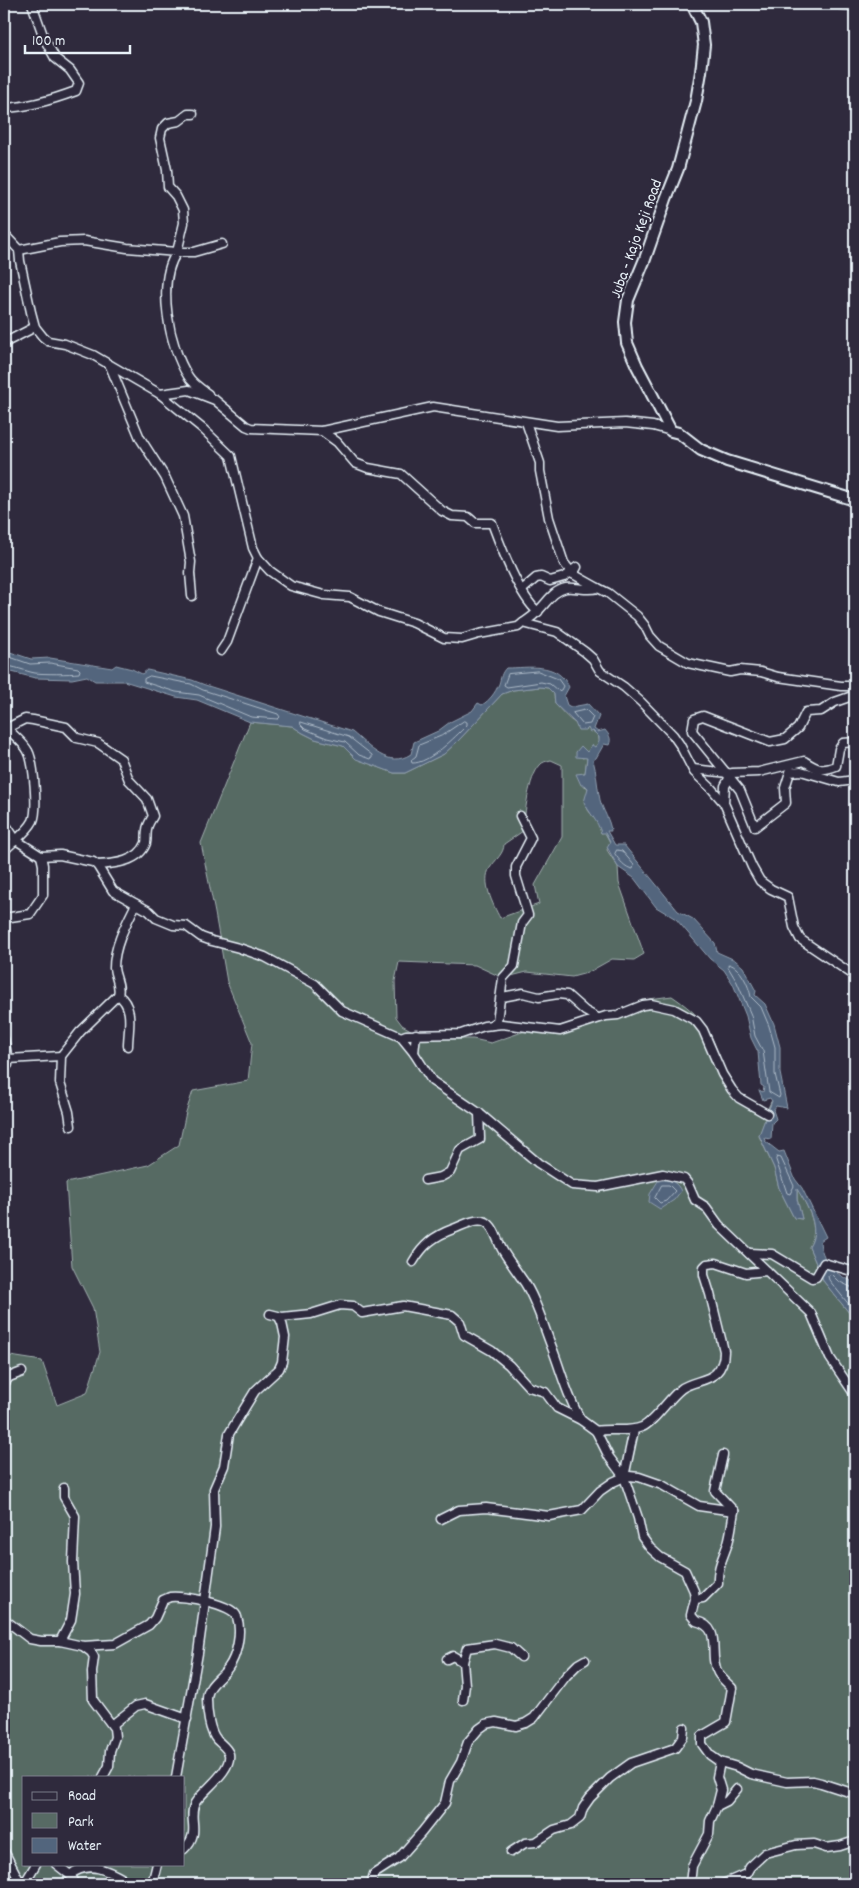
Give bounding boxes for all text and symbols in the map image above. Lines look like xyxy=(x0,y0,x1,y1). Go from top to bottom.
scale bar xyxy=(25,22,130,54)
text: 100 m xyxy=(32,31,65,53)
street label: Juba - Kajo Keji Road xyxy=(605,176,669,302)
legend xyxy=(22,1776,185,1866)
text: Road xyxy=(68,1786,96,1808)
text: Park xyxy=(68,1812,94,1834)
text: Water xyxy=(68,1836,102,1858)

